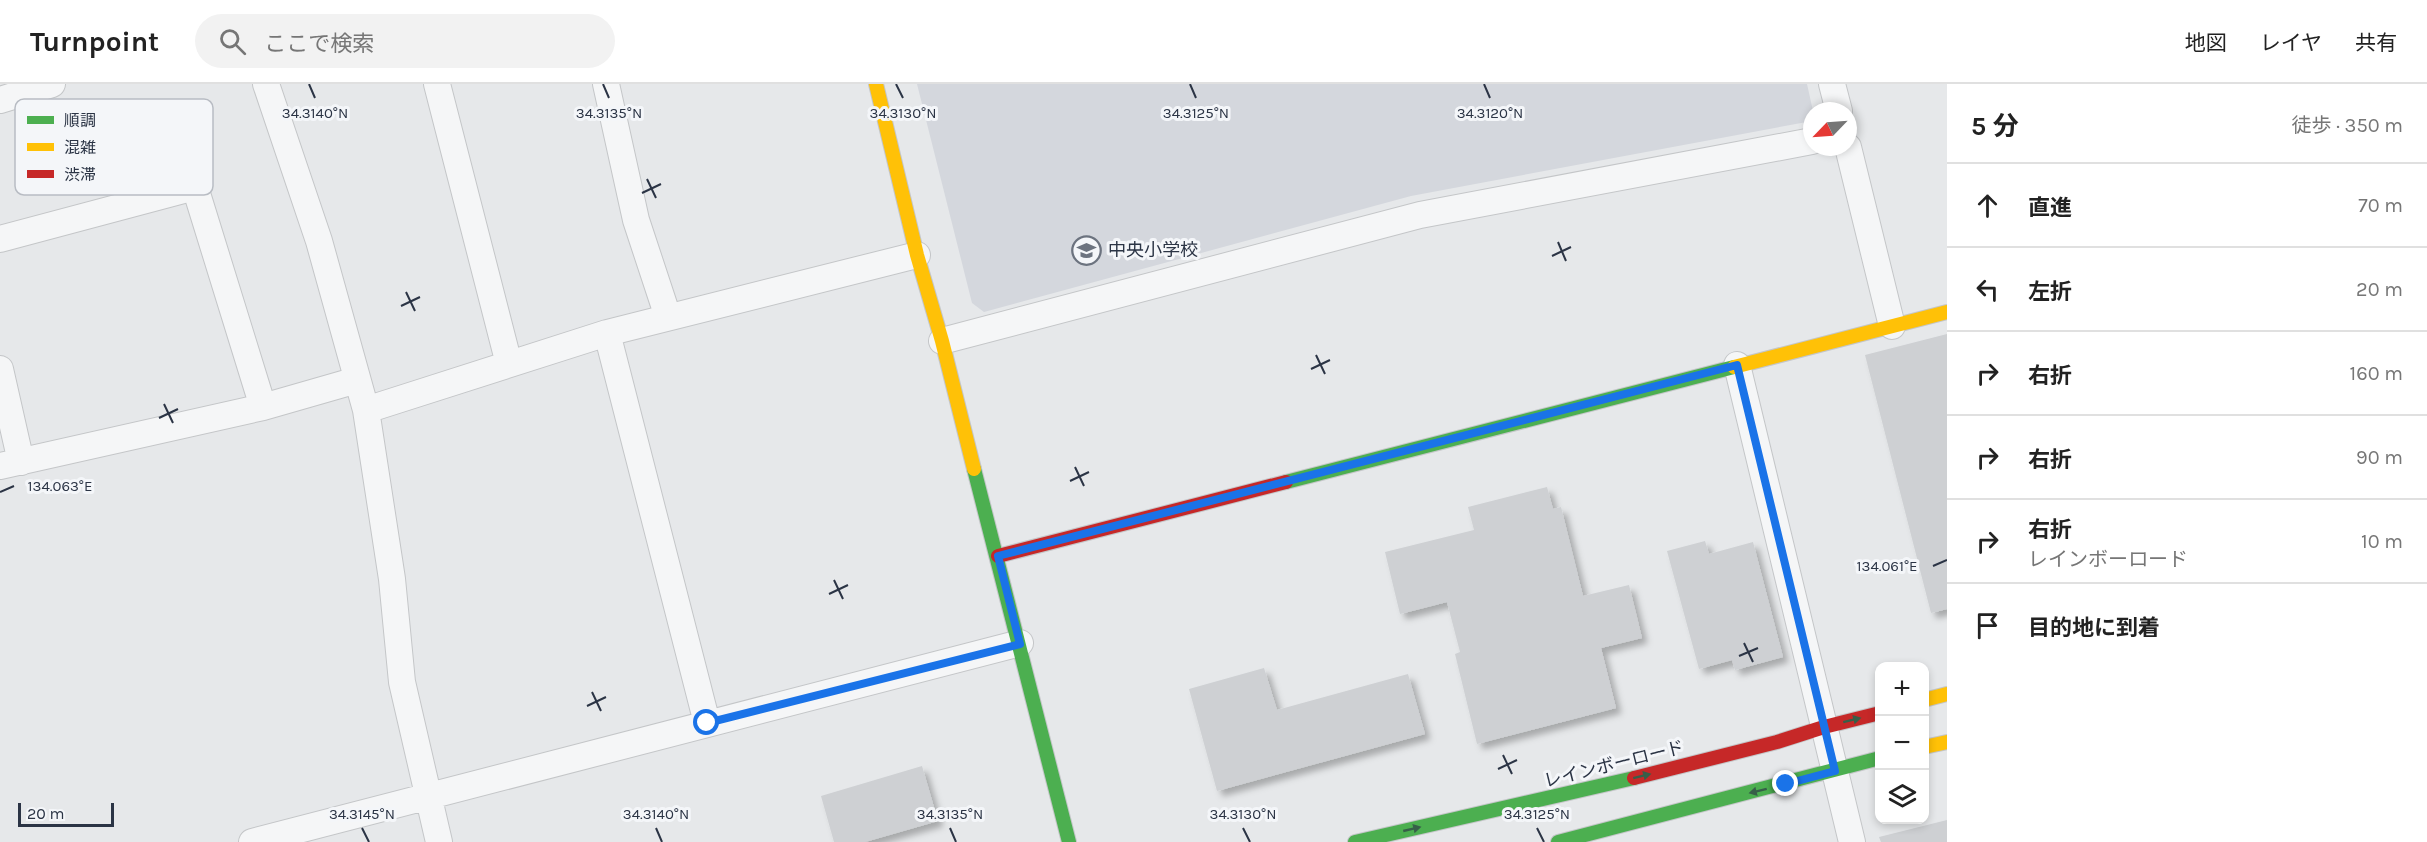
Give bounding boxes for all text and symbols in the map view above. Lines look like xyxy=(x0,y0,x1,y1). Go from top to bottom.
search box xyxy=(195,14,615,68)
text: Turnpoint xyxy=(30,25,159,58)
icon: search xyxy=(216,25,249,58)
text: ここで検索 xyxy=(264,31,374,57)
text: 地図 xyxy=(2185,31,2227,55)
text: レイヤ xyxy=(2260,31,2322,55)
text: 共有 xyxy=(2355,31,2397,55)
legend xyxy=(15,99,213,195)
north arrow xyxy=(1803,102,1857,156)
text: 34.3140°N xyxy=(282,104,348,122)
text: 34.3135°N xyxy=(576,104,642,122)
text: 34.3130°N xyxy=(870,104,936,122)
text: 34.3125°N xyxy=(1163,104,1229,122)
text: 34.3120°N xyxy=(1457,104,1523,122)
text: 順調 xyxy=(64,111,96,130)
text: 5 分 xyxy=(1971,111,2019,142)
text: 徒歩 · 350 m xyxy=(2292,114,2403,137)
text: 混雑 xyxy=(64,138,96,157)
text: 渋滞 xyxy=(64,165,96,184)
icon: ahead xyxy=(1971,189,2004,222)
text: 70 m xyxy=(2358,194,2403,217)
text: 直進 xyxy=(2028,195,2072,221)
school or university icon: 中央小学校 xyxy=(1071,234,1103,266)
place label: 中央小学校 xyxy=(1108,239,1198,261)
icon: left xyxy=(1971,273,2004,306)
text: 20 m xyxy=(2356,278,2403,301)
text: 左折 xyxy=(2028,279,2072,305)
icon: right xyxy=(1971,357,2004,390)
text: 160 m xyxy=(2350,362,2403,385)
text: 右折 xyxy=(2028,363,2072,389)
icon: right xyxy=(1971,441,2004,474)
text: 90 m xyxy=(2356,446,2403,469)
text: 右折 xyxy=(2028,447,2072,473)
text: 134.063°E xyxy=(28,477,92,495)
text: 右折 xyxy=(2028,517,2072,543)
icon: right xyxy=(1971,525,2004,558)
text: 10 m xyxy=(2361,530,2403,553)
text: レインボーロード xyxy=(2028,548,2188,571)
text: 134.061°E xyxy=(1857,557,1917,575)
icon: arrive xyxy=(1971,609,2004,642)
text: 目的地に到着 xyxy=(2028,615,2160,641)
map controls xyxy=(1875,662,1929,824)
button: + xyxy=(1875,662,1929,716)
route start xyxy=(693,709,719,735)
one-way arrow xyxy=(1843,714,1861,724)
button: − xyxy=(1875,716,1929,770)
street label: レインボーロード xyxy=(1541,736,1687,792)
route end xyxy=(1772,770,1798,796)
button: layers xyxy=(1875,770,1929,824)
one-way arrow xyxy=(1633,771,1651,780)
one-way arrow xyxy=(1749,787,1767,797)
scale bar xyxy=(18,800,114,828)
text: 20 m xyxy=(27,804,65,823)
text: 34.3145°N xyxy=(329,805,395,823)
text: 34.3140°N xyxy=(623,805,689,823)
text: 34.3135°N xyxy=(917,805,983,823)
text: 34.3130°N xyxy=(1210,805,1276,823)
text: 34.3125°N xyxy=(1504,805,1570,823)
one-way arrow xyxy=(1402,824,1421,833)

